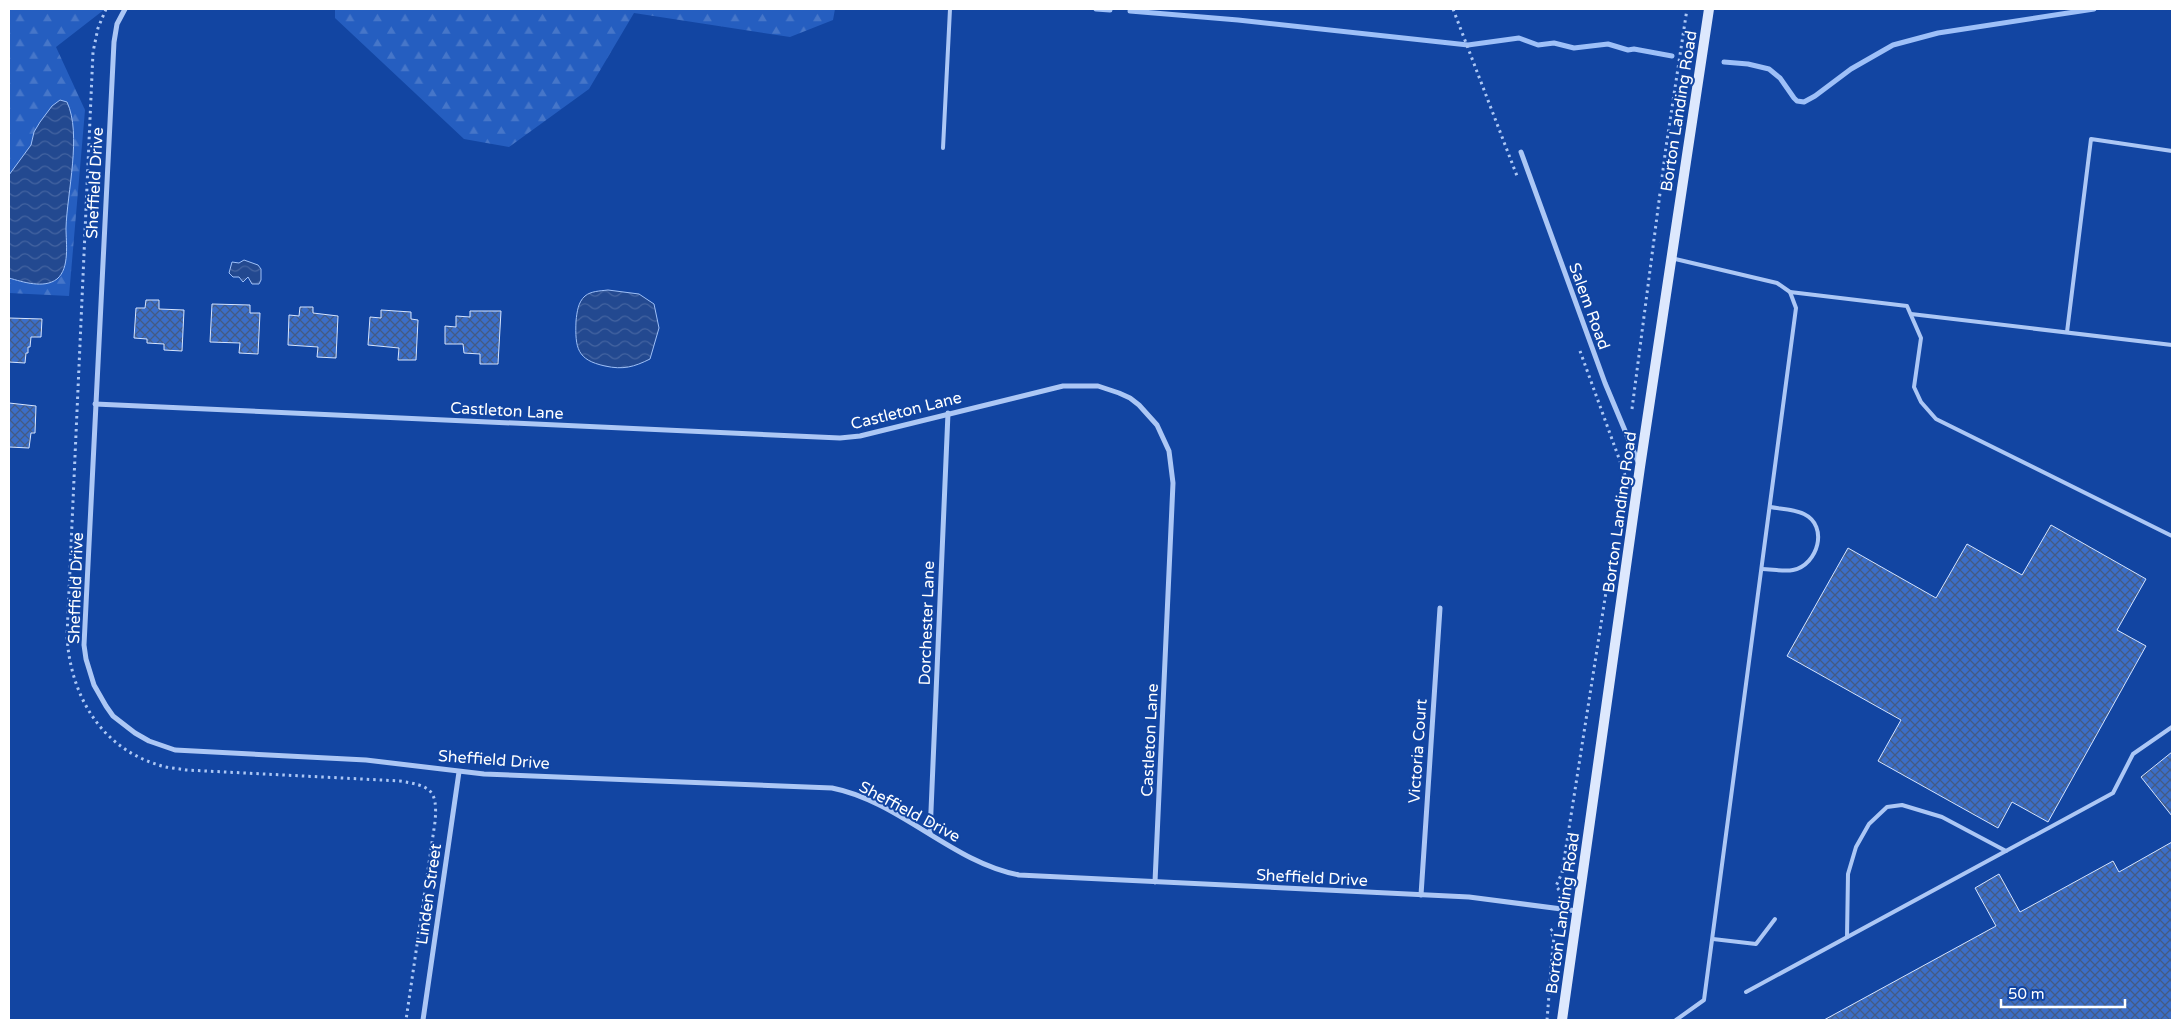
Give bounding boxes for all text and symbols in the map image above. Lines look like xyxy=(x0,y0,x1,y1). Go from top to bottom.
street label: Borton Landing Road xyxy=(1656,29,1702,193)
street label: Sheffield Drive xyxy=(82,127,108,239)
street label: Salem Road xyxy=(1564,260,1614,352)
street label: Castleton Lane xyxy=(849,388,964,434)
street label: Castleton Lane xyxy=(450,398,564,424)
street label: Borton Landing Road xyxy=(1599,430,1641,594)
street label: Sheffield Drive xyxy=(64,532,88,644)
street label: Dorchester Lane xyxy=(915,560,939,686)
street label: Castleton Lane xyxy=(1137,683,1163,797)
street label: Victoria Court xyxy=(1404,698,1432,804)
street label: Sheffield Drive xyxy=(438,746,550,774)
street label: Sheffield Drive xyxy=(856,777,964,847)
street label: Borton Landing Road xyxy=(1542,831,1584,995)
street label: Linden Street xyxy=(412,842,446,946)
street label: Sheffield Drive xyxy=(1256,865,1368,891)
scale bar xyxy=(2001,976,2125,1008)
text: 50 m xyxy=(2008,985,2045,1003)

